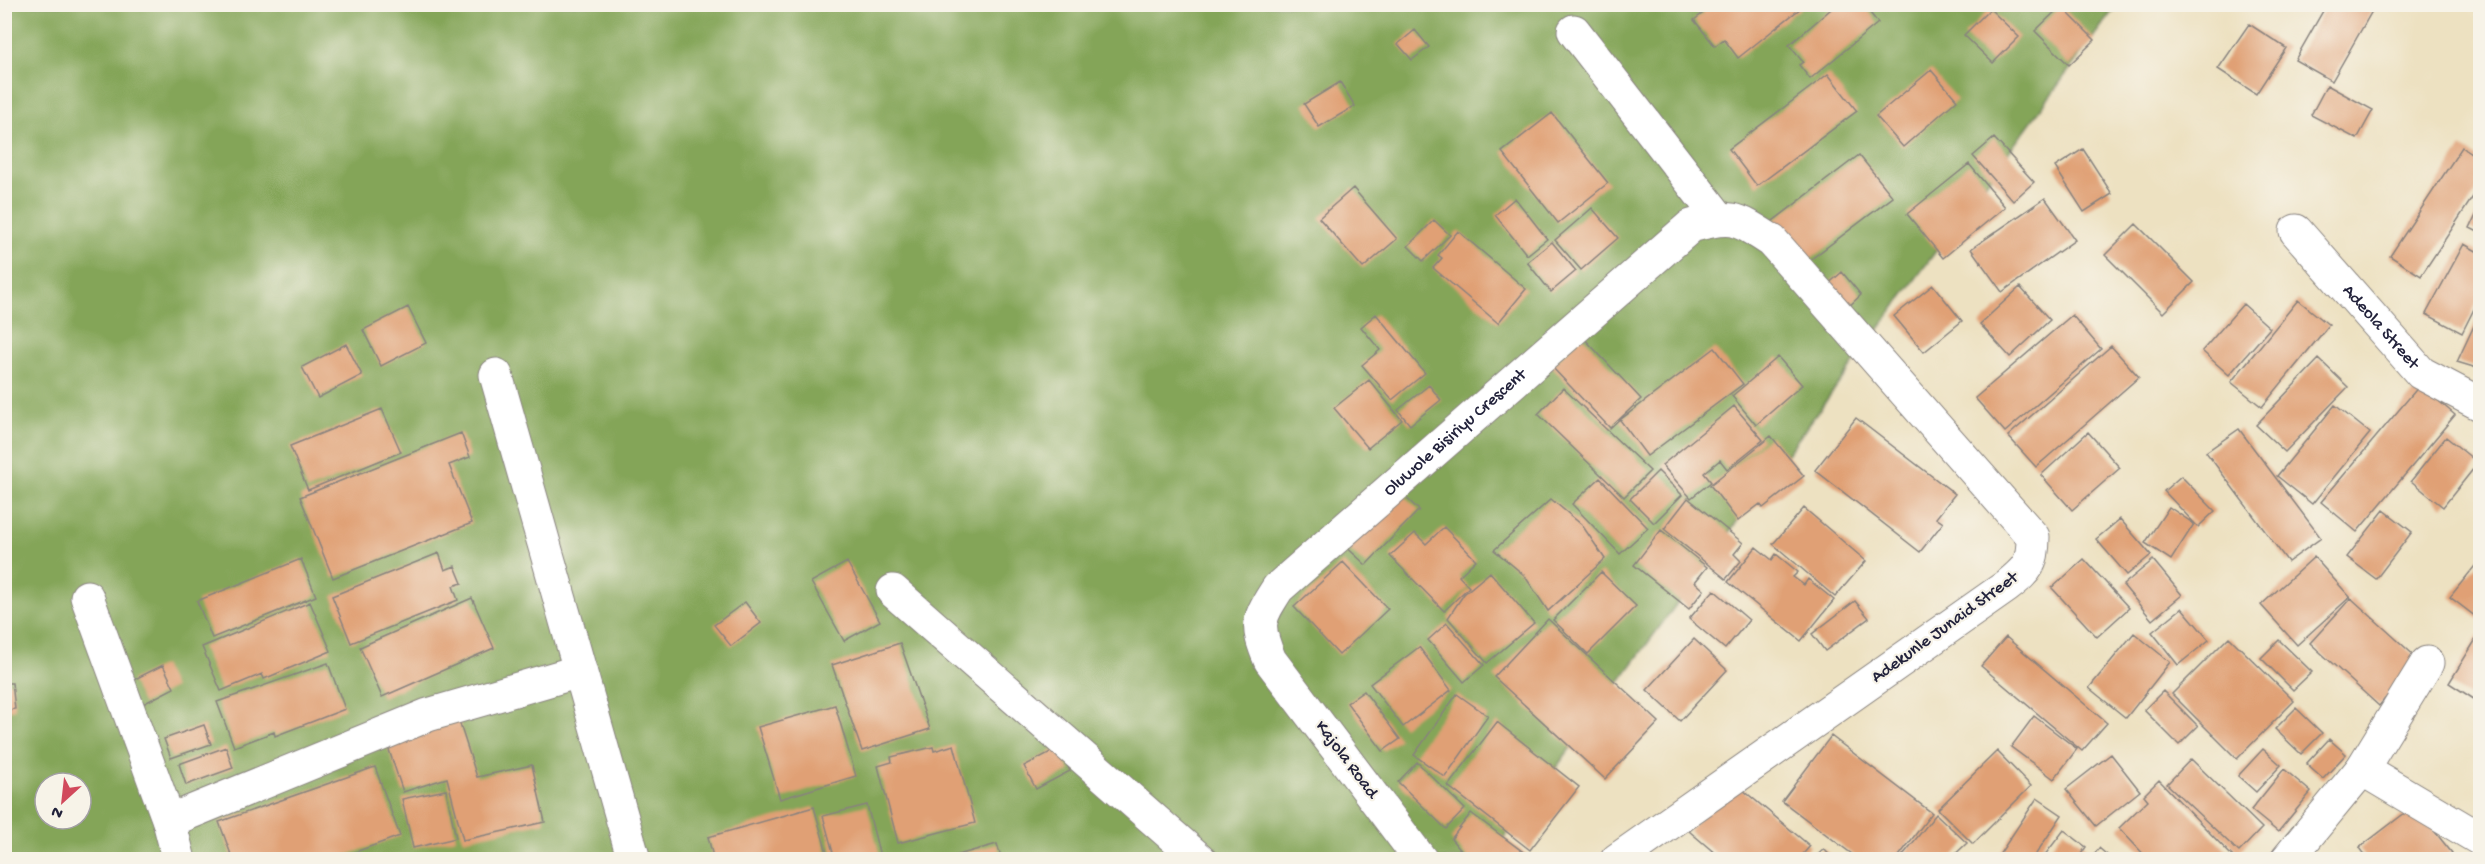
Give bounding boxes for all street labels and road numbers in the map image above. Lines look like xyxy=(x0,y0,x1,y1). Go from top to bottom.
street label: Adeola Street xyxy=(2338,280,2425,375)
street label: Oluwole Bisiriyu Crescent xyxy=(1379,363,1532,501)
street label: Adekunle Junaid Street xyxy=(1868,567,2024,688)
street label: Kajola Road xyxy=(1310,717,1383,804)

